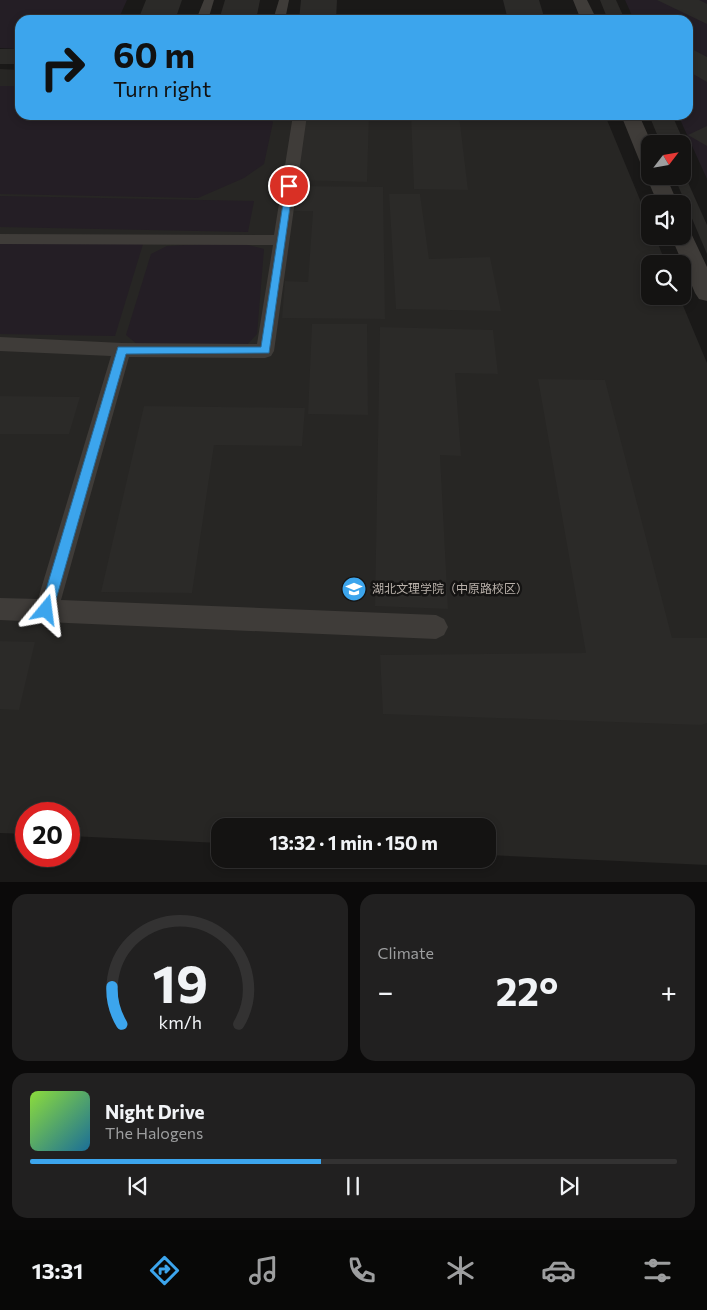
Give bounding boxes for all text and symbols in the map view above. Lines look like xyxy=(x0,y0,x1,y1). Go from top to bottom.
text: 60 m xyxy=(113,32,195,75)
icon: right xyxy=(30,35,95,100)
text: Turn right xyxy=(113,75,211,102)
north arrow xyxy=(641,135,691,185)
map controls xyxy=(641,135,691,305)
pin xyxy=(268,165,310,207)
icon: arrive xyxy=(275,172,303,200)
button: sound xyxy=(641,195,691,245)
button: search xyxy=(641,255,691,305)
school or university icon: 湖北文理学院（中原路校区） xyxy=(341,576,367,602)
place label: 湖北文理学院（中原路校区） xyxy=(372,581,528,595)
position arrow xyxy=(19,583,71,635)
speed limit sign: 20 xyxy=(15,802,80,867)
text: 13:32 · 1 min · 150 m xyxy=(269,831,438,854)
text: Climate xyxy=(378,943,434,962)
text: 19 xyxy=(152,950,208,1014)
text: 22° xyxy=(496,967,558,1014)
text: − xyxy=(378,974,393,1008)
text: + xyxy=(661,974,677,1008)
text: km/h xyxy=(158,1011,201,1033)
text: Night Drive xyxy=(105,1100,205,1123)
text: The Halogens xyxy=(105,1123,203,1142)
icon: previous xyxy=(124,1172,152,1200)
icon: pause xyxy=(339,1172,367,1200)
icon: next xyxy=(555,1172,583,1200)
icon: directions xyxy=(147,1253,182,1288)
icon: music xyxy=(246,1253,281,1288)
icon: phone xyxy=(344,1253,379,1288)
icon: climate xyxy=(443,1253,478,1288)
icon: car xyxy=(541,1253,576,1288)
icon: filters xyxy=(640,1253,675,1288)
text: 13:31 xyxy=(32,1257,83,1284)

